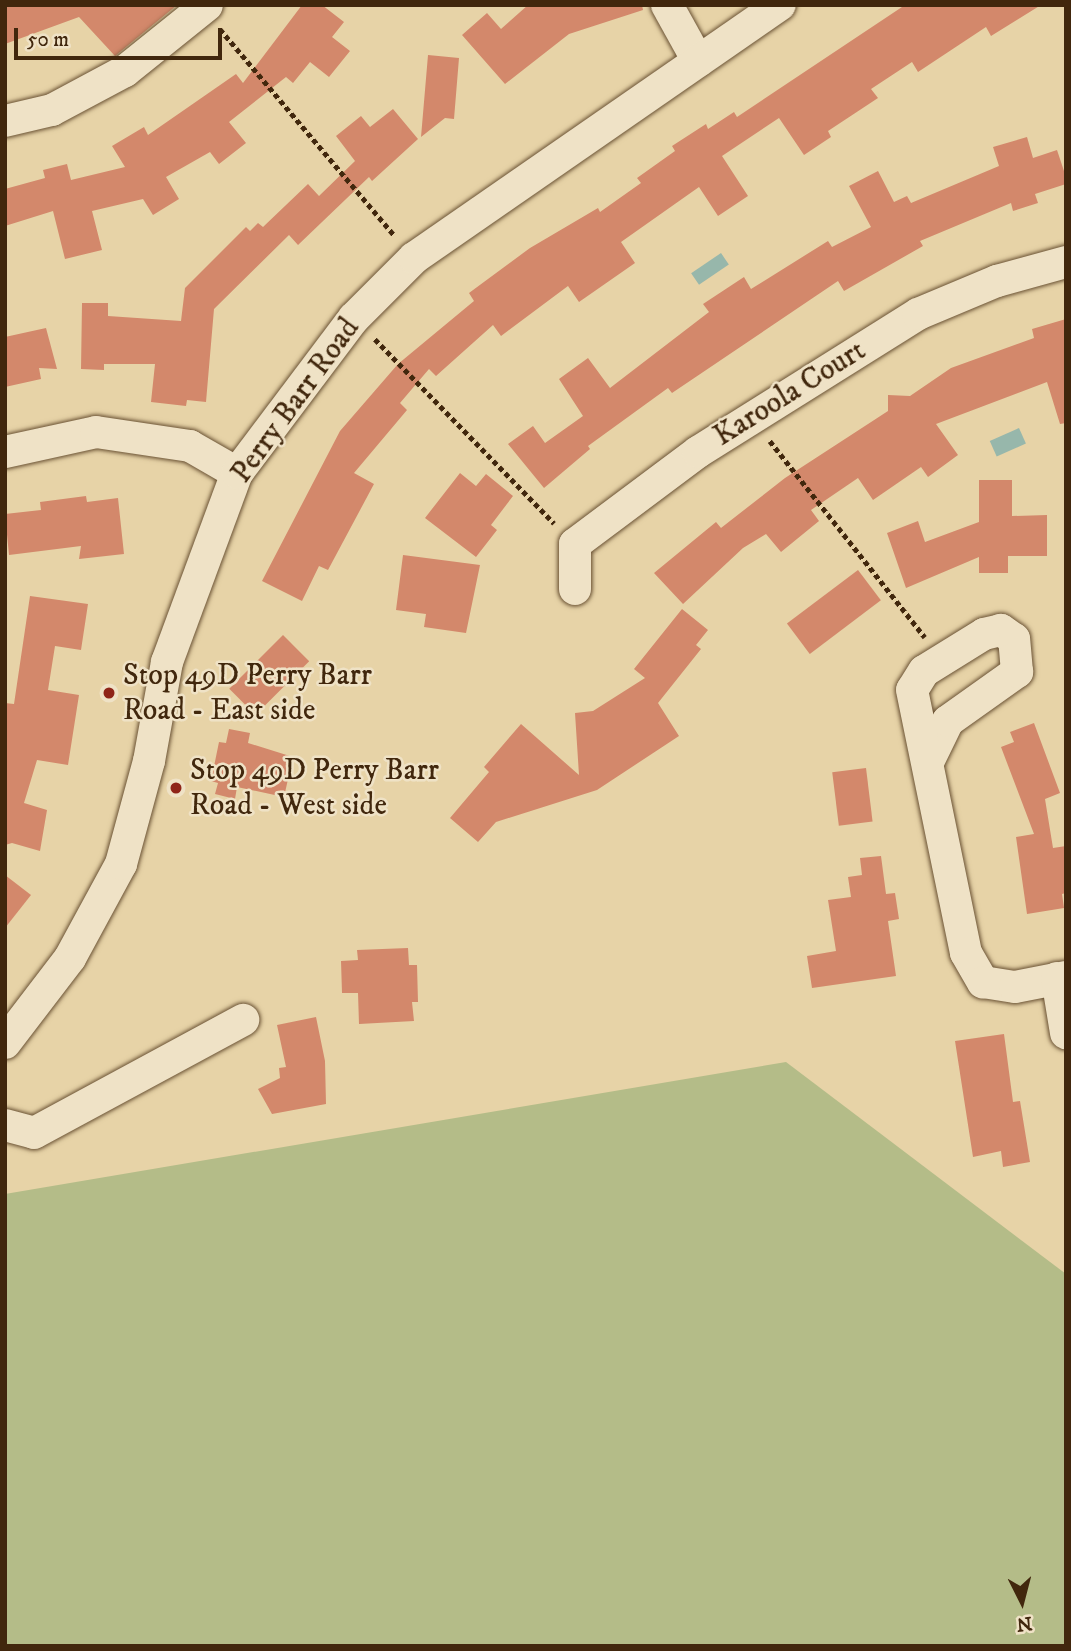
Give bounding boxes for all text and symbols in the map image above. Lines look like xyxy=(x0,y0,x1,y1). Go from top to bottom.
scale bar xyxy=(18,14,226,58)
text: 50 m xyxy=(27,27,69,53)
street label: Perry Barr Road xyxy=(224,312,368,490)
street label: Karoola Court xyxy=(708,333,872,455)
place label: Stop 49D Perry Barr Road - East side xyxy=(123,658,372,728)
marker: Stop 49D Perry Barr Road - East side xyxy=(101,685,117,701)
place label: Stop 49D Perry Barr Road - West side xyxy=(190,753,439,824)
marker: Stop 49D Perry Barr Road - West side xyxy=(168,780,184,796)
north arrow xyxy=(987,1567,1057,1637)
text: N xyxy=(1015,1611,1033,1636)

